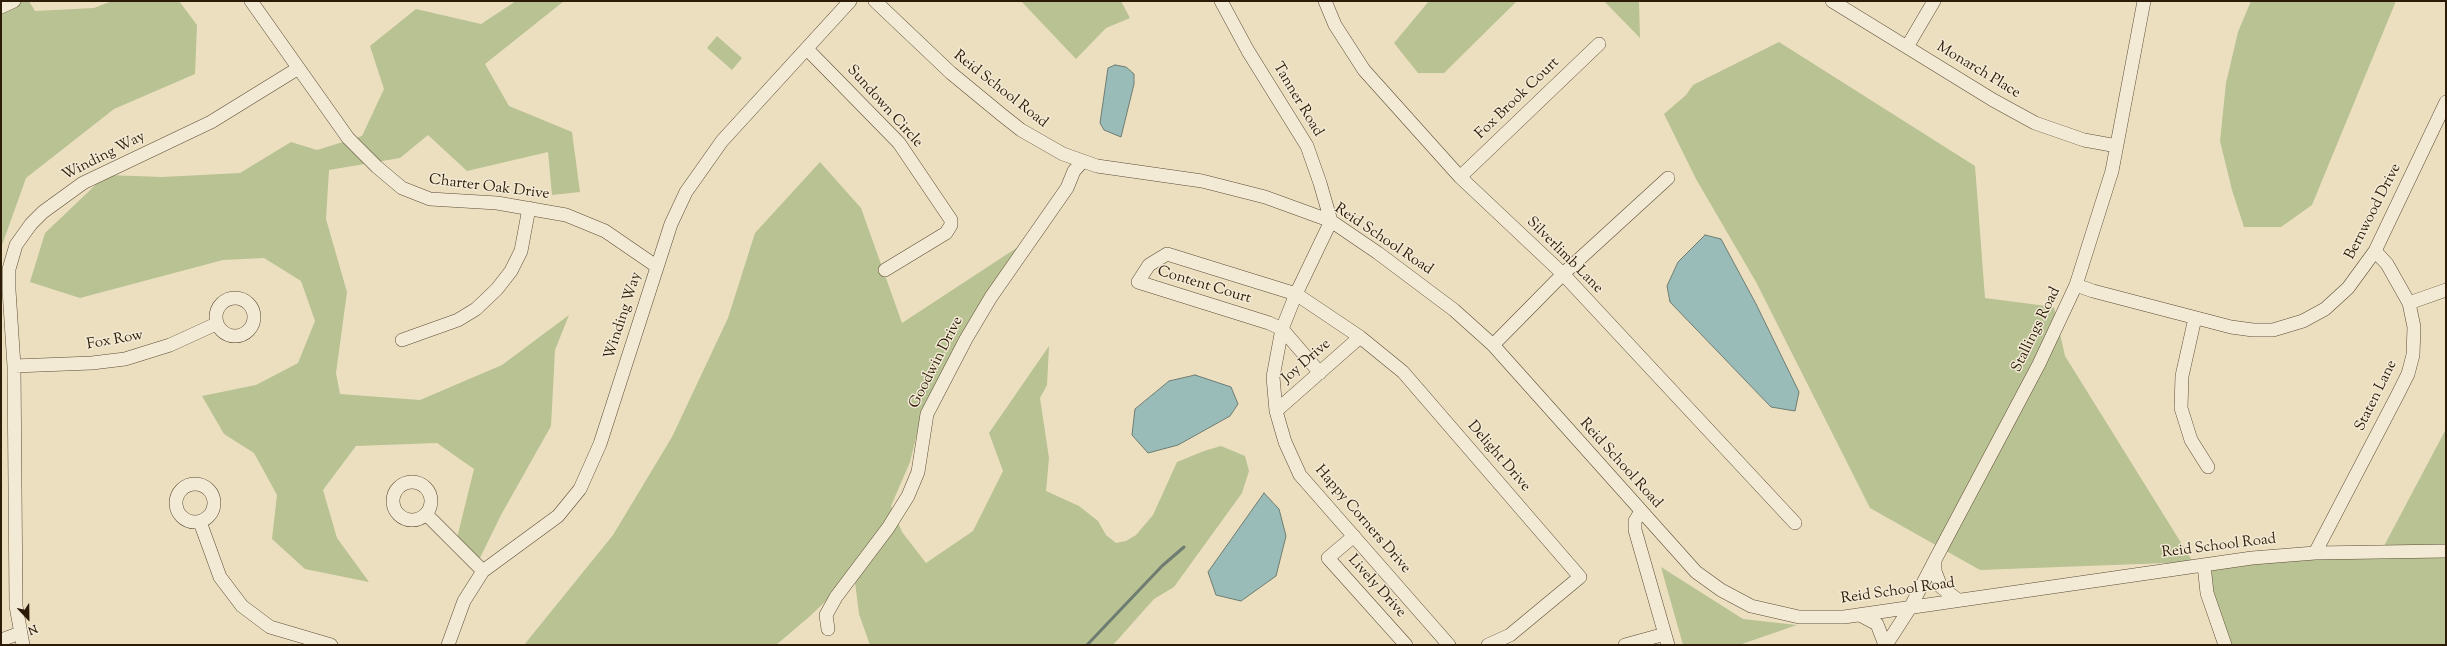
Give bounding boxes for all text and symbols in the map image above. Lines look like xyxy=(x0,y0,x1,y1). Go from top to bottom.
street label: Monarch Place xyxy=(1933,39,2023,103)
street label: Reid School Road xyxy=(949,48,1051,132)
street label: Fox Brook Court xyxy=(1472,54,1564,144)
street label: Tanner Road xyxy=(1268,60,1326,140)
street label: Sundown Circle xyxy=(842,62,926,152)
street label: Winding Way xyxy=(60,128,148,186)
street label: Bernwood Drive xyxy=(2342,161,2406,263)
street label: Charter Oak Drive xyxy=(428,172,550,204)
street label: Reid School Road xyxy=(1330,200,1436,280)
street label: Silverlimb Lane xyxy=(1522,214,1606,298)
street label: Content Court xyxy=(1155,263,1253,309)
street label: Winding Way xyxy=(601,270,647,362)
street label: Stallings Road xyxy=(2009,285,2065,375)
street label: Goodwin Drive xyxy=(906,314,968,412)
street label: Fox Row xyxy=(85,327,145,355)
street label: Joy Drive xyxy=(1279,336,1335,388)
street label: Staten Lane xyxy=(2352,358,2402,434)
street label: Reid School Road xyxy=(1575,415,1665,513)
street label: Delight Drive xyxy=(1462,418,1534,496)
street label: Happy Corners Drive xyxy=(1310,462,1414,578)
street label: Reid School Road xyxy=(2161,531,2277,563)
street label: Lively Drive xyxy=(1343,552,1409,622)
street label: Reid School Road xyxy=(1840,575,1956,609)
north arrow xyxy=(8,598,48,638)
text: N xyxy=(25,620,40,638)

